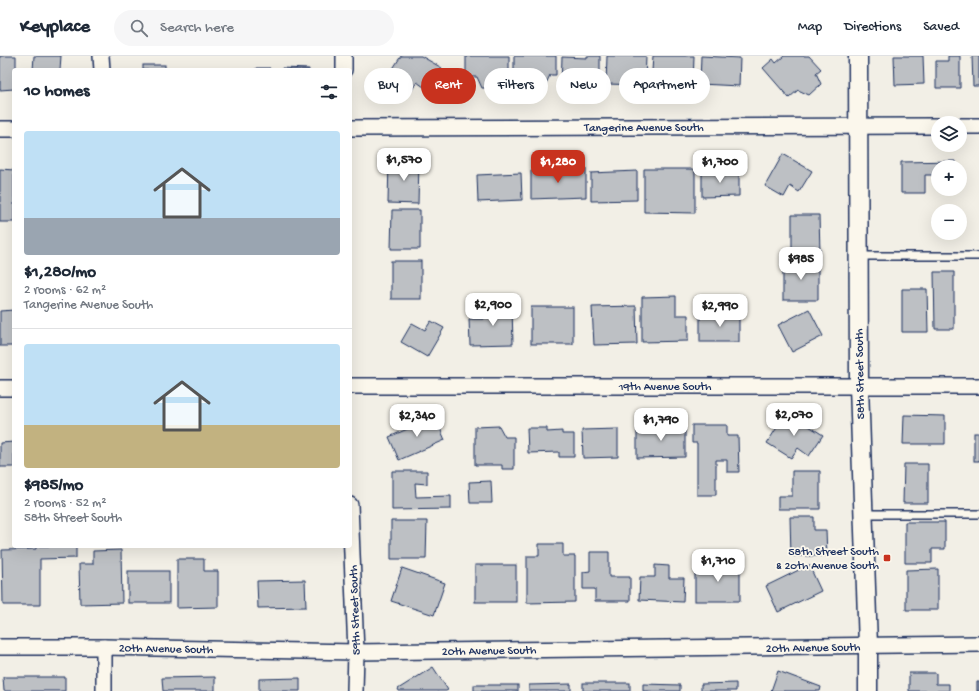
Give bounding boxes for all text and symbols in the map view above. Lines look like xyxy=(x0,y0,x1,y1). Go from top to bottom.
search box xyxy=(114,10,394,46)
text: Keyplace xyxy=(20,16,90,39)
icon: search xyxy=(128,17,150,39)
text: Search here xyxy=(160,19,234,37)
text: Map xyxy=(798,19,822,36)
text: Directions xyxy=(844,19,901,36)
text: Saved xyxy=(923,19,959,36)
chip: Buy xyxy=(364,68,413,104)
chip: Rent xyxy=(421,68,476,104)
chip: Filters xyxy=(484,68,548,104)
chip: New xyxy=(556,68,611,104)
chip: Apartment xyxy=(619,68,710,104)
icon: filters xyxy=(318,81,340,103)
text: 10 homes xyxy=(24,82,90,102)
map controls xyxy=(931,116,967,240)
button: layers xyxy=(931,116,967,152)
street label: Tangerine Avenue South xyxy=(583,122,704,136)
pin: $1,570 xyxy=(371,148,437,182)
pin: $1,280 xyxy=(525,150,591,184)
pin: $1,700 xyxy=(687,150,753,184)
text: $1,570 xyxy=(386,153,422,168)
text: $1,280 xyxy=(540,155,576,170)
text: $1,700 xyxy=(702,155,738,170)
icon: home xyxy=(146,157,218,229)
button: + xyxy=(931,160,967,196)
button: − xyxy=(931,204,967,240)
pin: $985 xyxy=(777,247,825,281)
text: $985 xyxy=(788,252,814,267)
text: $1,280/mo xyxy=(24,263,96,283)
text: 2 rooms · 62 m² xyxy=(24,283,106,298)
pin: $2,900 xyxy=(460,293,526,327)
pin: $2,990 xyxy=(687,294,753,328)
text: Tangerine Avenue South xyxy=(24,298,153,313)
text: $2,900 xyxy=(474,298,512,313)
text: $2,990 xyxy=(702,299,738,314)
street label: 58th Street South xyxy=(853,328,869,419)
icon: home xyxy=(146,370,218,442)
street label: 19th Avenue South xyxy=(618,381,712,395)
pin: $2,070 xyxy=(761,403,827,437)
pin: $2,340 xyxy=(384,404,450,438)
pin: $1,790 xyxy=(628,408,694,442)
text: $2,070 xyxy=(775,408,813,423)
text: $2,340 xyxy=(399,409,435,424)
text: $1,790 xyxy=(643,413,679,428)
text: $985/mo xyxy=(24,476,83,496)
text: 2 rooms · 52 m² xyxy=(24,496,106,511)
text: 58th Street South xyxy=(24,511,122,526)
place label: 58th Street South & 20th Avenue South xyxy=(776,546,880,574)
pin: $1,710 xyxy=(685,549,751,583)
marker: 58th Street South & 20th Avenue South xyxy=(882,553,892,563)
text: $1,710 xyxy=(701,554,735,569)
street label: 59th Street South xyxy=(347,564,365,655)
street label: 20th Avenue South xyxy=(766,641,861,657)
street label: 20th Avenue South xyxy=(119,642,214,658)
street label: 20th Avenue South xyxy=(442,644,537,660)

